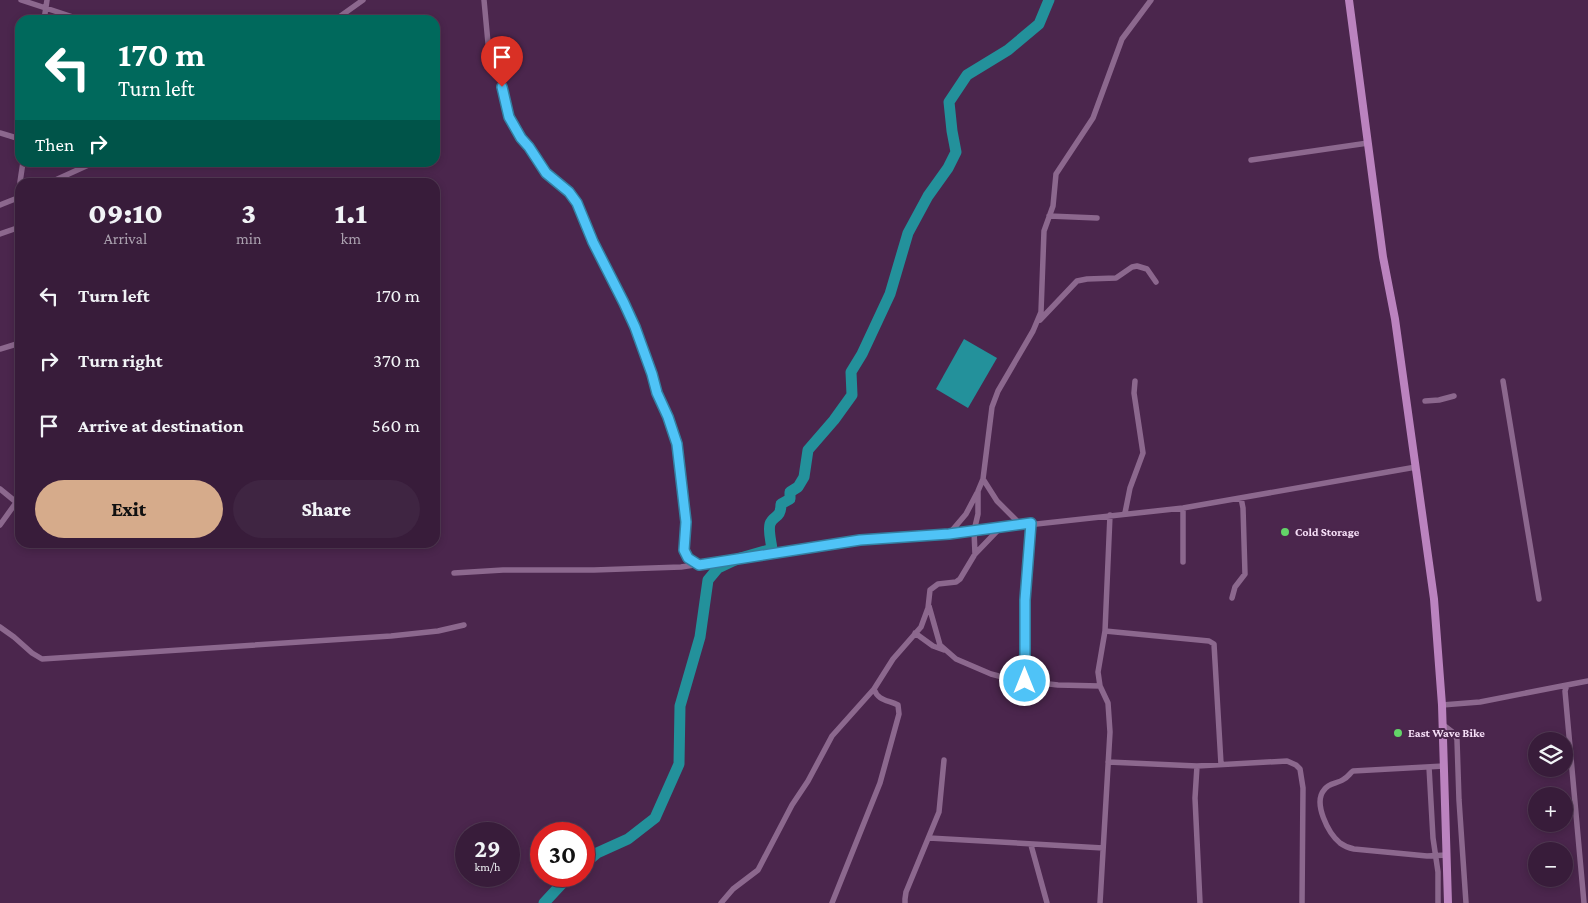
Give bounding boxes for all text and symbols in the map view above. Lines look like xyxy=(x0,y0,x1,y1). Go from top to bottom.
icon: left xyxy=(35,35,100,100)
text: 170 m xyxy=(118,35,205,74)
pin xyxy=(481,36,523,87)
icon: arrive xyxy=(488,43,516,71)
text: Turn left xyxy=(118,76,195,101)
icon: right xyxy=(84,130,112,158)
text: Then xyxy=(35,134,74,155)
text: 09:10 xyxy=(88,196,163,229)
text: 3 xyxy=(241,196,256,229)
text: 1.1 xyxy=(335,196,367,229)
text: Arrival xyxy=(104,230,147,247)
text: min xyxy=(236,230,262,247)
text: km xyxy=(341,230,361,247)
icon: left xyxy=(35,282,63,310)
text: Turn left xyxy=(78,285,150,306)
text: 170 m xyxy=(376,285,420,306)
icon: right xyxy=(35,347,63,375)
text: Turn right xyxy=(78,350,163,371)
text: 370 m xyxy=(373,350,420,371)
icon: arrive xyxy=(35,412,63,440)
text: Arrive at destination xyxy=(78,415,244,436)
text: 560 m xyxy=(372,415,420,436)
button: Exit xyxy=(35,480,223,538)
button: Share xyxy=(233,480,420,538)
place label: Cold Storage xyxy=(1295,525,1360,539)
marker: Cold Storage xyxy=(1279,526,1291,538)
position arrow xyxy=(998,654,1050,706)
place label: East Wave Bike xyxy=(1408,726,1485,740)
marker: East Wave Bike xyxy=(1392,727,1404,739)
map controls xyxy=(1528,732,1573,887)
button: layers xyxy=(1528,732,1573,777)
button: + xyxy=(1528,787,1573,832)
speed limit sign: 30 xyxy=(530,822,595,887)
text: 29 xyxy=(474,835,501,862)
button: − xyxy=(1528,842,1573,887)
text: km/h xyxy=(475,860,500,874)

